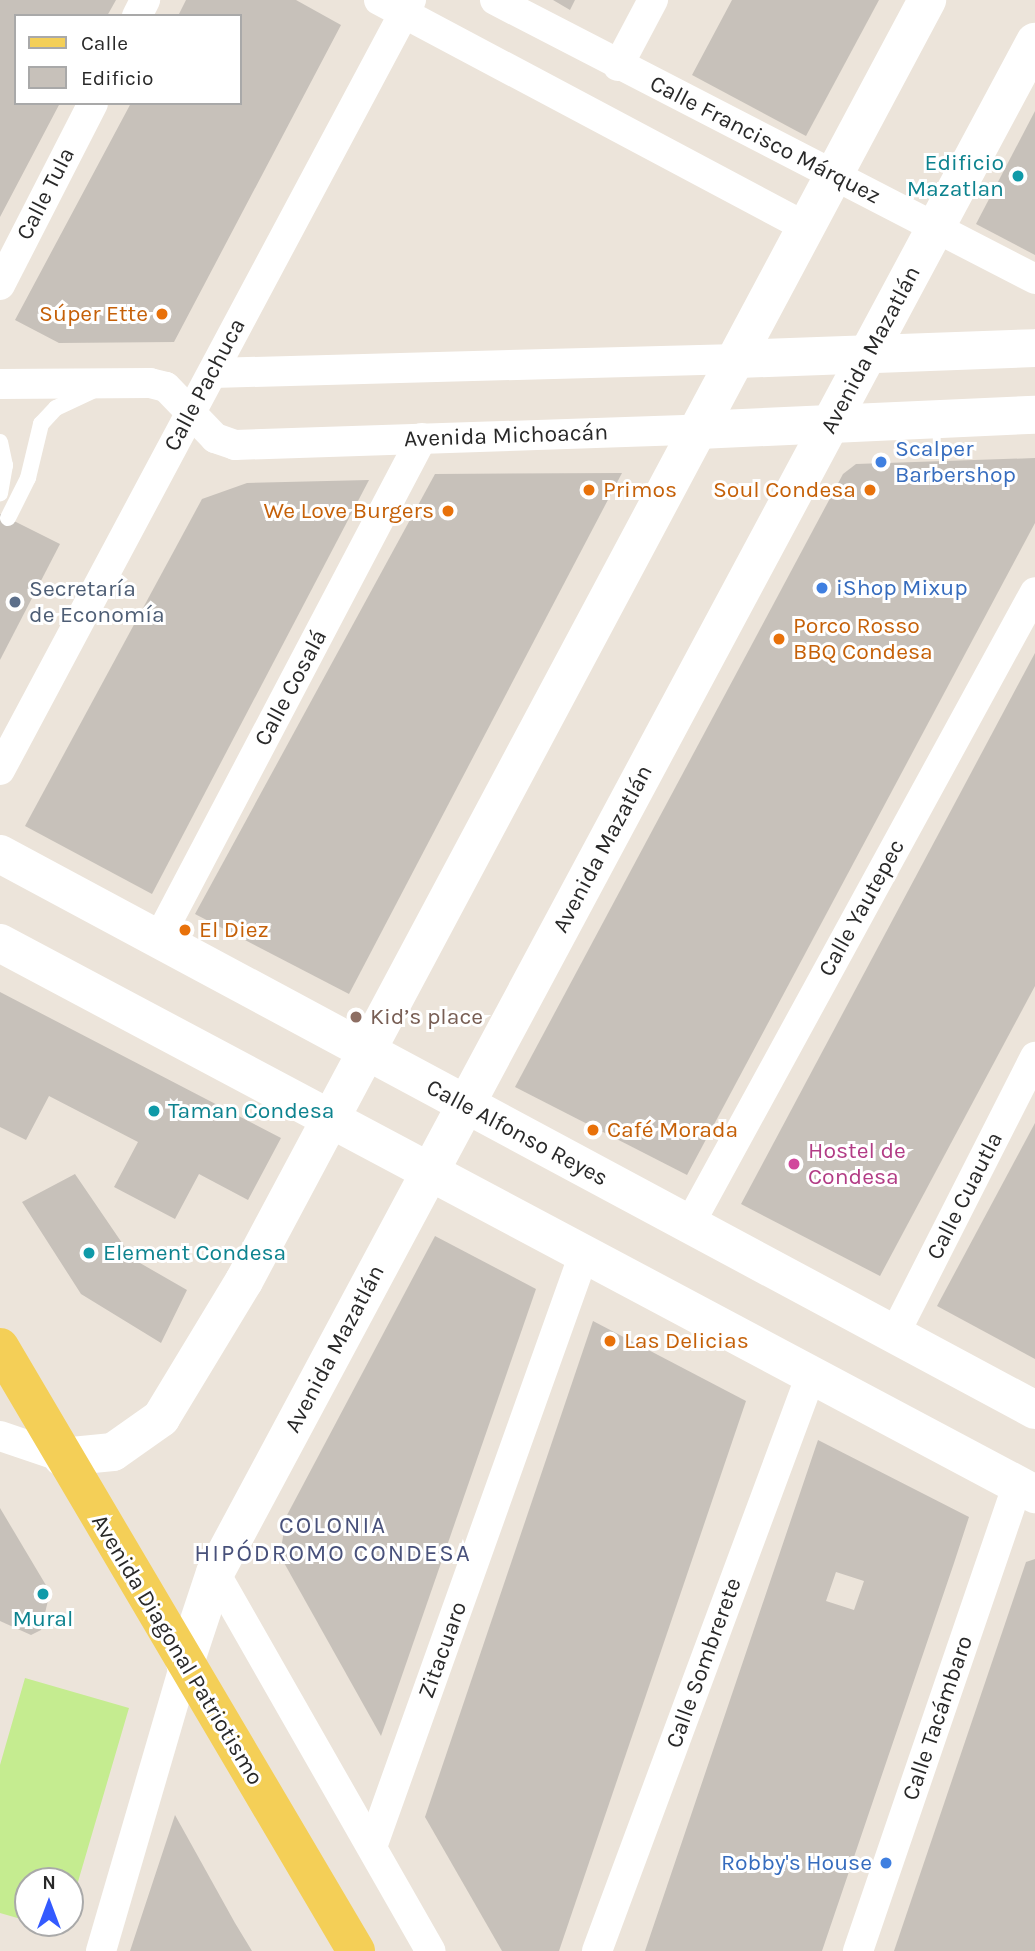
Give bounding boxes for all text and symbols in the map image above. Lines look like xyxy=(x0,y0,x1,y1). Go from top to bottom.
legend xyxy=(14,14,242,105)
text: Calle xyxy=(81,31,128,55)
text: Edificio xyxy=(81,66,154,90)
street label: Calle Francisco Márquez xyxy=(645,70,885,210)
street label: Calle Tula xyxy=(11,143,81,245)
place label: Edificio Mazatlan xyxy=(907,149,1004,203)
marker: Edificio Mazatlan xyxy=(1010,168,1026,184)
street label: Avenida Mazatlán xyxy=(815,261,927,439)
place label: Súper Ette xyxy=(39,300,148,328)
marker: Súper Ette xyxy=(154,306,170,322)
street label: Calle Pachuca xyxy=(158,314,252,456)
street label: Avenida Michoacán xyxy=(403,419,609,453)
place label: Scalper Barbershop xyxy=(895,435,1016,489)
marker: Scalper Barbershop xyxy=(873,454,889,470)
place label: Primos xyxy=(603,476,677,504)
place label: Soul Condesa xyxy=(713,476,856,504)
marker: Primos xyxy=(581,482,597,498)
marker: Soul Condesa xyxy=(862,482,878,498)
place label: We Love Burgers xyxy=(263,497,434,525)
marker: We Love Burgers xyxy=(440,503,456,519)
place label: iShop Mixup xyxy=(836,574,968,602)
place label: Secretaría de Economía xyxy=(29,575,165,629)
marker: iShop Mixup xyxy=(814,580,830,596)
marker: Secretaría de Economía xyxy=(7,594,23,610)
place label: Porco Rosso BBQ Condesa xyxy=(793,612,933,666)
street label: Calle Cosalá xyxy=(249,625,333,751)
marker: Porco Rosso BBQ Condesa xyxy=(771,631,787,647)
street label: Avenida Mazatlán xyxy=(547,760,659,938)
street label: Calle Yautepec xyxy=(813,835,911,981)
place label: El Diez xyxy=(199,916,269,944)
marker: El Diez xyxy=(177,922,193,938)
place label: Kid’s place xyxy=(370,1003,483,1031)
marker: Kid’s place xyxy=(348,1009,364,1025)
street label: Calle Alfonso Reyes xyxy=(422,1074,612,1192)
place label: Taman Condesa xyxy=(168,1097,334,1125)
marker: Taman Condesa xyxy=(146,1103,162,1119)
place label: Café Morada xyxy=(607,1116,738,1144)
marker: Café Morada xyxy=(585,1122,601,1138)
street label: Calle Cuautla xyxy=(921,1128,1009,1264)
place label: Hostel de Condesa xyxy=(808,1137,906,1191)
marker: Hostel de Condesa xyxy=(786,1156,802,1172)
place label: Element Condesa xyxy=(103,1239,286,1267)
marker: Element Condesa xyxy=(81,1245,97,1261)
street label: Avenida Mazatlán xyxy=(279,1260,391,1438)
place label: Las Delicias xyxy=(624,1327,749,1355)
marker: Las Delicias xyxy=(602,1333,618,1349)
street label: Avenida Diagonal Patriotismo xyxy=(85,1510,269,1790)
district label: COLONIA HIPÓDROMO CONDESA xyxy=(196,1512,470,1568)
street label: Calle Sombrerete xyxy=(660,1574,748,1752)
marker: Mural xyxy=(35,1586,51,1602)
street label: Zitacuaro xyxy=(413,1598,473,1702)
place label: Mural xyxy=(13,1605,73,1633)
street label: Calle Tacámbaro xyxy=(897,1632,979,1804)
place label: Robby's House xyxy=(721,1849,872,1877)
marker: Robby's House xyxy=(878,1855,894,1871)
north arrow xyxy=(14,1867,84,1937)
text: N xyxy=(42,1872,56,1894)

